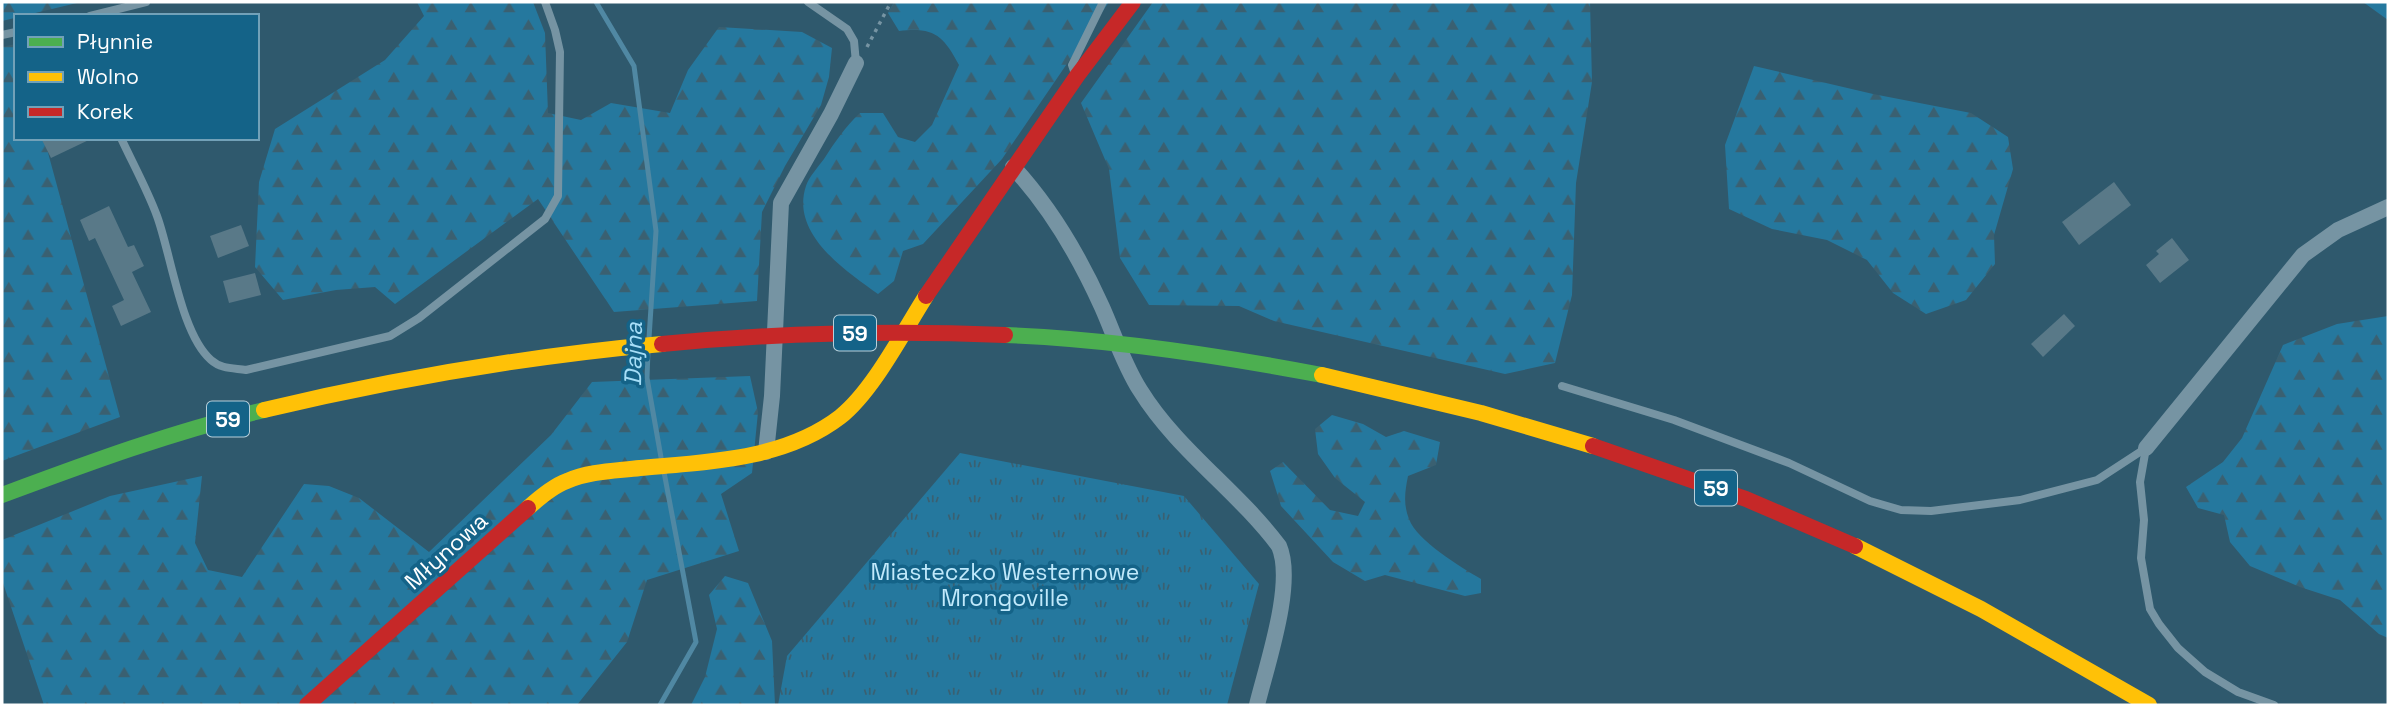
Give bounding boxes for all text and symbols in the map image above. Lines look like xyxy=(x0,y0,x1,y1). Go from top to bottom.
legend xyxy=(14,14,259,140)
text: Płynnie xyxy=(77,28,153,55)
text: Wolno xyxy=(77,63,139,90)
text: Korek xyxy=(77,98,134,125)
road number: 59 xyxy=(834,316,876,350)
water label: Dajna xyxy=(617,321,649,386)
road number: 59 xyxy=(207,402,249,436)
road number: 59 xyxy=(1695,470,1737,505)
street label: Młynowa xyxy=(398,506,494,596)
park label: Miasteczko Westernowe Mrongoville xyxy=(871,557,1139,613)

